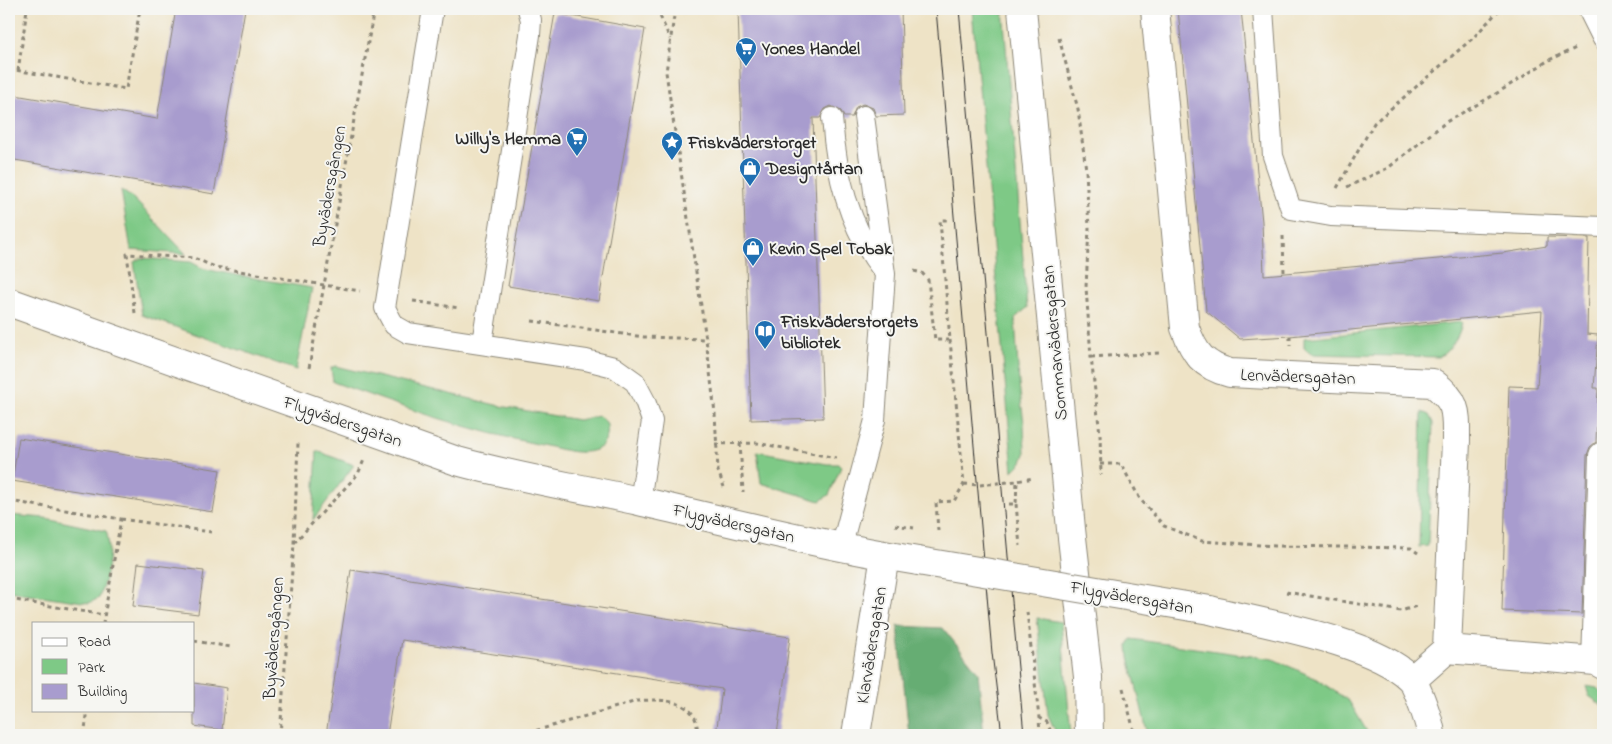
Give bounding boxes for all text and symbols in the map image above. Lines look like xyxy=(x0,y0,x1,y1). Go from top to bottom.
supermarket icon: Yones Handel xyxy=(734,36,758,67)
place label: Yones Handel xyxy=(761,37,860,63)
street label: Byvädersgången xyxy=(307,123,355,250)
supermarket icon: Willy's Hemma xyxy=(565,126,589,157)
place label: Willy's Hemma xyxy=(455,127,561,154)
place icon: Friskväderstorget xyxy=(660,130,684,161)
place label: Friskväderstorget xyxy=(687,131,817,158)
shop icon: Designtårtan xyxy=(738,156,762,187)
place label: Designtårtan xyxy=(765,157,863,184)
shop icon: Kevin Spel Tobak xyxy=(741,236,765,267)
place label: Kevin Spel Tobak xyxy=(769,237,893,263)
street label: Sommarvädersgatan xyxy=(1036,264,1077,421)
place label: Friskväderstorgets bibliotek xyxy=(780,310,918,357)
library icon: Friskväderstorgets bibliotek xyxy=(753,319,777,350)
street label: Lenvädersgatan xyxy=(1240,363,1356,394)
street label: Flygvädersgatan xyxy=(278,390,405,456)
street label: Flygvädersgatan xyxy=(669,498,797,553)
street label: Flygvädersgatan xyxy=(1067,575,1195,624)
street label: Byvädersgången xyxy=(258,576,293,701)
street label: Klarvädersgatan xyxy=(851,585,896,706)
legend xyxy=(32,622,195,712)
text: Road xyxy=(78,631,111,653)
text: Park xyxy=(78,657,106,679)
text: Building xyxy=(77,681,127,704)

